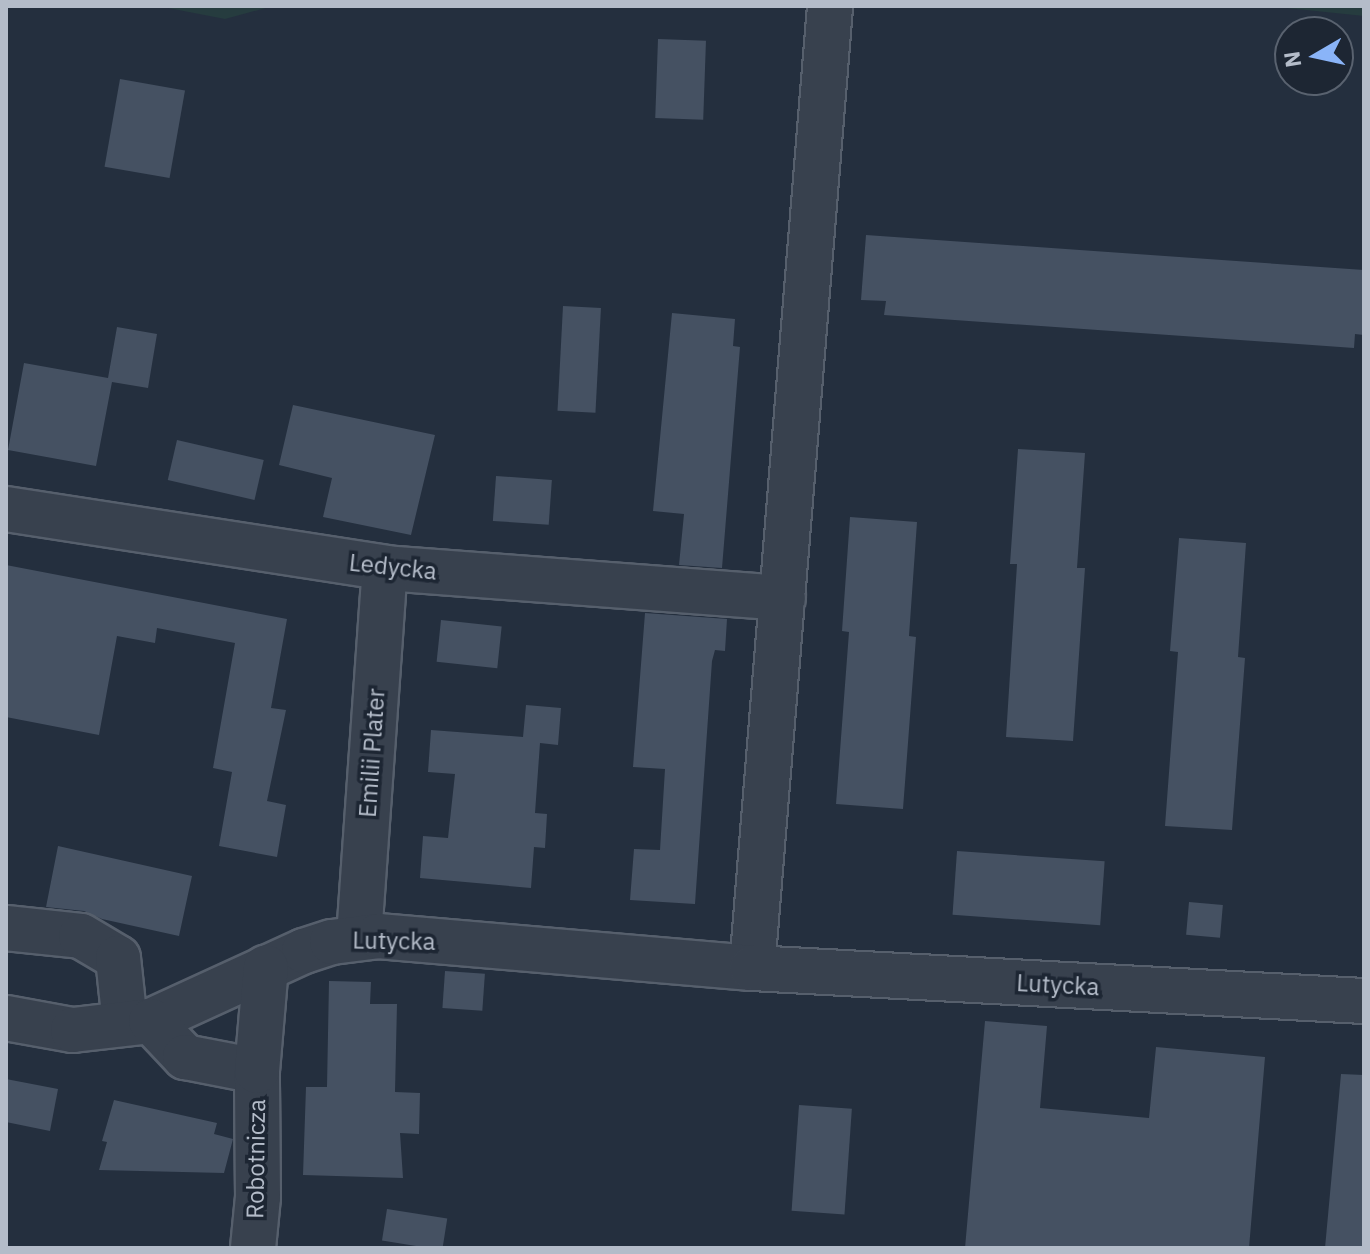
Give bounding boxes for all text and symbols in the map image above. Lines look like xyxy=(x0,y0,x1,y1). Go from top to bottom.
north arrow xyxy=(1274,16,1354,96)
text: N xyxy=(1276,49,1307,70)
street label: Ledycka xyxy=(348,548,438,586)
street label: Emilii Plater xyxy=(353,687,391,819)
street label: Lutycka xyxy=(352,926,436,956)
street label: Lutycka xyxy=(1016,968,1100,1002)
street label: Robotnicza xyxy=(241,1099,271,1219)

